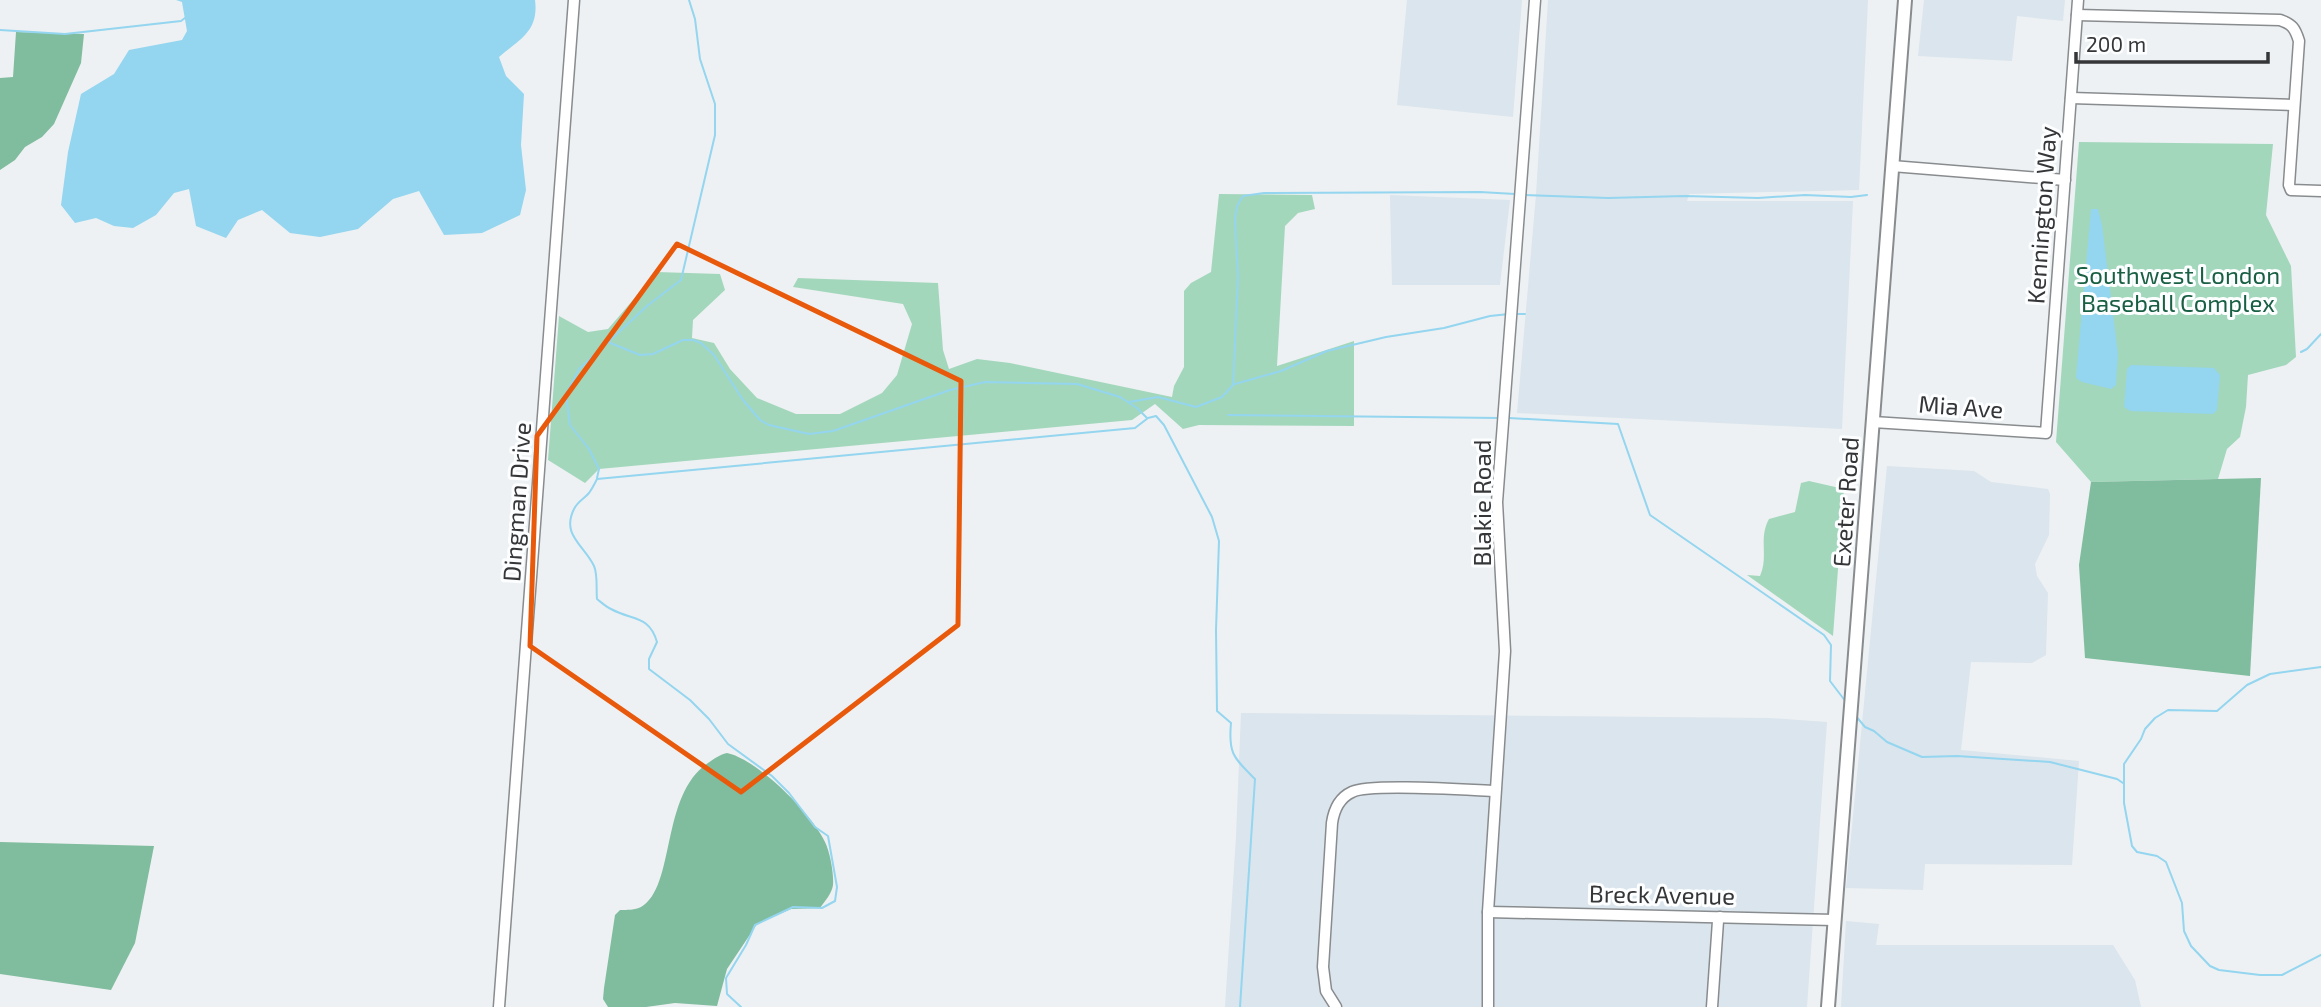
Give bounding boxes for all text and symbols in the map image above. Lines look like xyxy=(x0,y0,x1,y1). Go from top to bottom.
scale bar xyxy=(2076,21,2268,65)
text: 200 m xyxy=(2086,31,2146,56)
street label: Kennington Way xyxy=(2020,125,2062,305)
park label: Southwest London Baseball Complex xyxy=(2076,260,2280,317)
street label: Mia Ave xyxy=(1918,389,2004,423)
street label: Dingman Drive xyxy=(496,421,536,583)
street label: Exeter Road xyxy=(1826,436,1864,568)
street label: Blakie Road xyxy=(1467,440,1496,566)
street label: Breck Avenue xyxy=(1589,878,1735,910)

